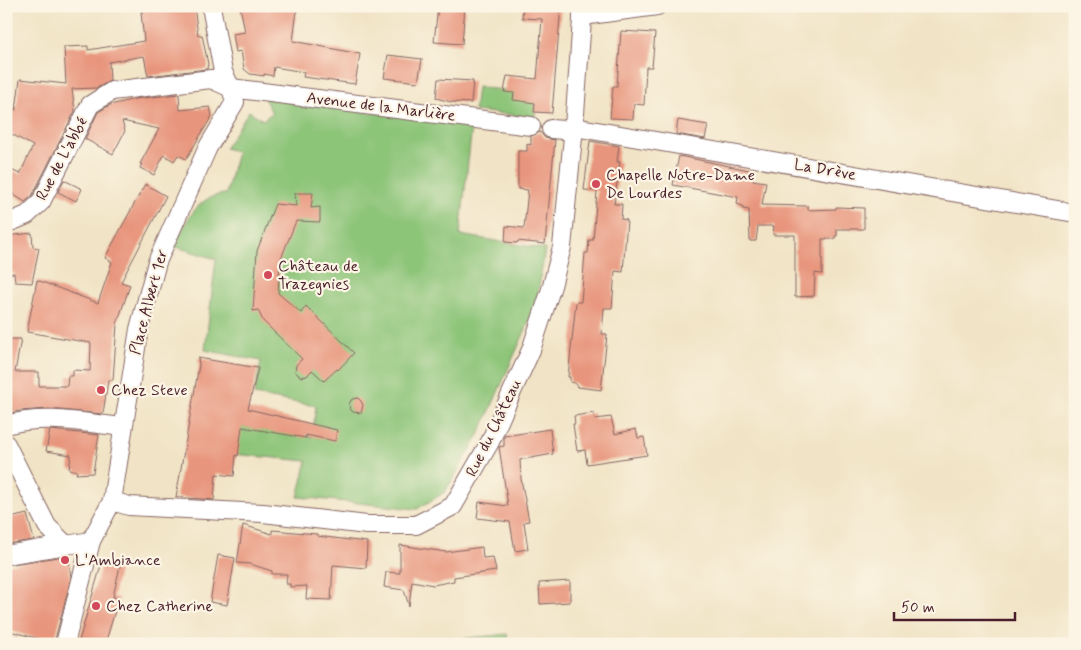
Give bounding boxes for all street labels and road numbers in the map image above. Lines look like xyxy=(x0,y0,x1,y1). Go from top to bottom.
street label: Avenue de la Marlière xyxy=(305,87,457,127)
street label: Rue de L'abbé xyxy=(31,114,93,204)
street label: La Drève xyxy=(792,154,858,186)
street label: Place Albert 1er xyxy=(125,247,173,357)
street label: Rue du Château xyxy=(461,375,527,480)

